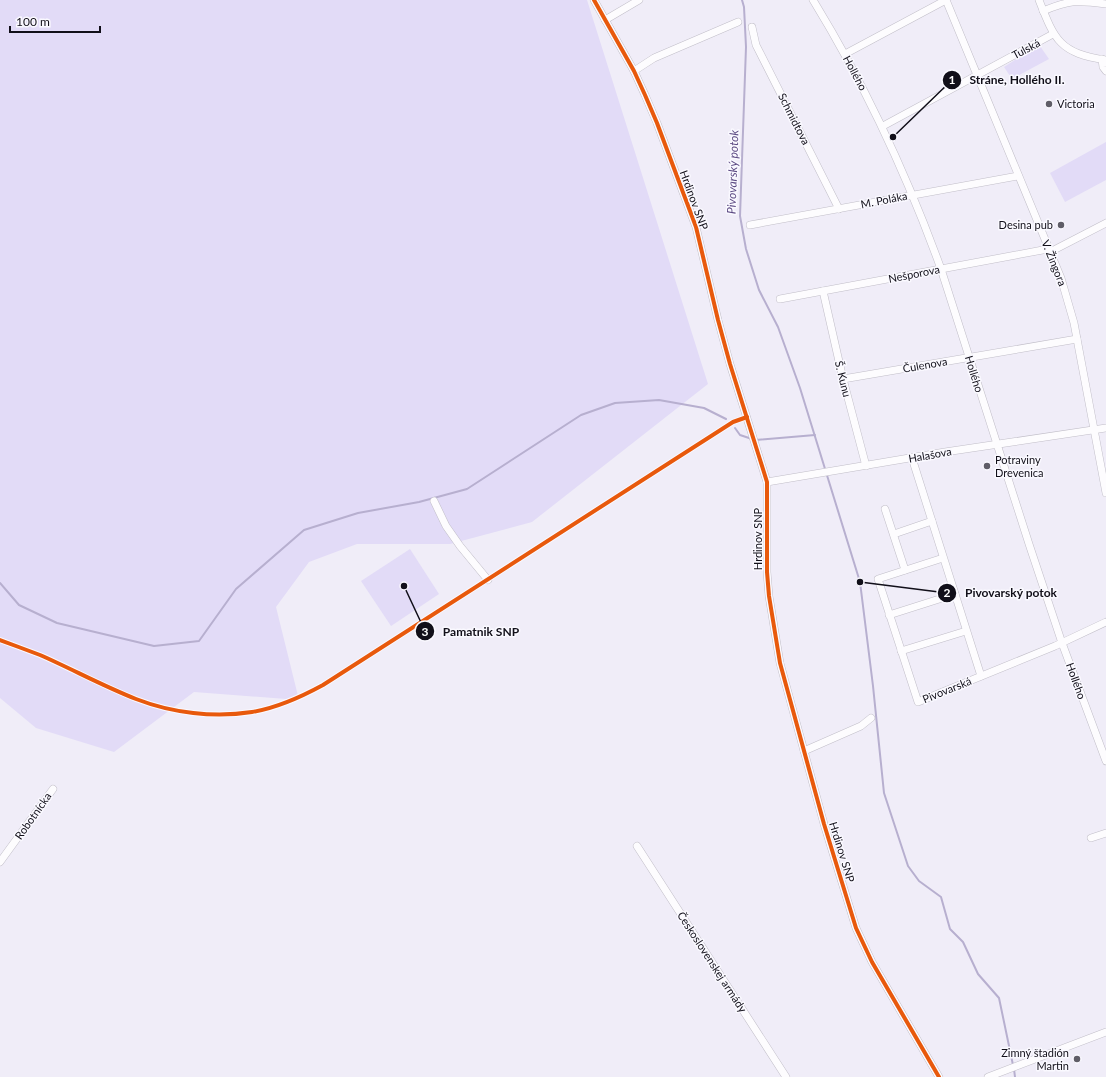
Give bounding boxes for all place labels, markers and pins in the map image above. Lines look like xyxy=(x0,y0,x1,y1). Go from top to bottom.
callout: Stráne, Hollého II. xyxy=(942,68,1073,92)
place label: Victoria xyxy=(1057,97,1095,110)
marker: Victoria xyxy=(1044,99,1054,109)
place label: Desina pub xyxy=(999,218,1053,231)
marker: Desina pub xyxy=(1056,220,1066,230)
place label: Potraviny Drevenica xyxy=(995,453,1044,479)
marker: Potraviny Drevenica xyxy=(982,461,992,471)
callout: Pivovarský potok xyxy=(937,581,1065,605)
callout: Pamatnik SNP xyxy=(415,619,527,643)
place label: Zimný štadión Martin xyxy=(1001,1046,1069,1072)
marker: Zimný štadión Martin xyxy=(1072,1054,1082,1064)

